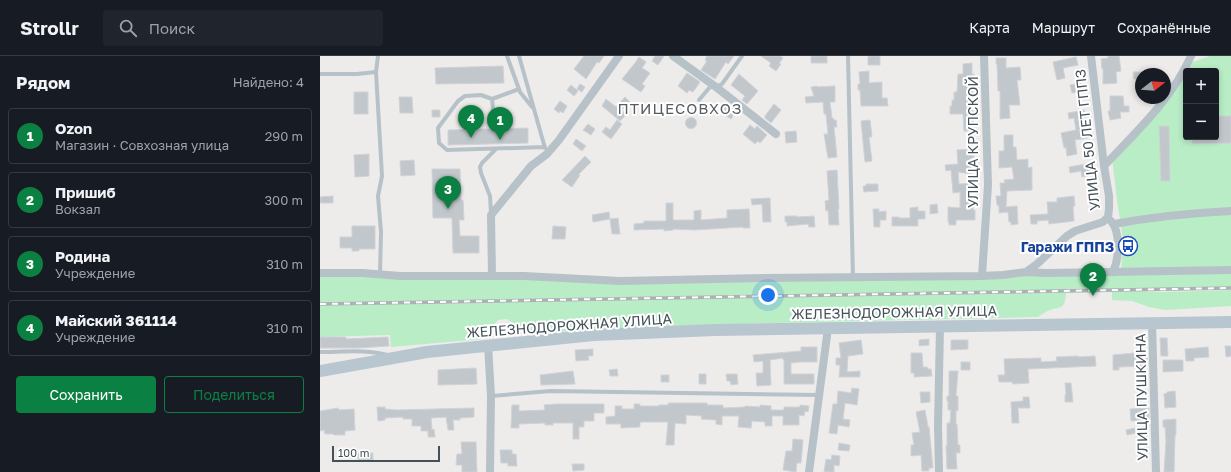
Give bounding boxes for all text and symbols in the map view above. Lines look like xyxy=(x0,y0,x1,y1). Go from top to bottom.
search box xyxy=(103,10,383,46)
text: Strollr xyxy=(20,16,79,39)
icon: search xyxy=(117,17,139,39)
text: Поиск xyxy=(149,19,195,37)
text: Карта xyxy=(969,19,1010,36)
text: Маршрут xyxy=(1032,19,1095,36)
text: Сохранённые xyxy=(1117,19,1211,36)
street label: УЛИЦА 50 ЛЕТ ГППЗ xyxy=(1071,68,1103,212)
north arrow xyxy=(1135,68,1171,104)
map controls xyxy=(1183,68,1219,140)
button: + xyxy=(1183,68,1219,104)
text: Рядом xyxy=(16,72,70,93)
text: Найдено: 4 xyxy=(233,74,304,90)
street label: УЛИЦА КРУПСКОЙ xyxy=(964,76,981,208)
district label: ПТИЦЕСОВХОЗ xyxy=(618,99,742,117)
button: − xyxy=(1183,104,1219,140)
pin: 4 xyxy=(458,105,484,138)
pin: 1 xyxy=(487,107,513,140)
text: Ozon xyxy=(55,119,92,137)
text: 1 xyxy=(27,128,33,144)
text: 290 m xyxy=(265,128,303,144)
text: Магазин · Совхозная улица xyxy=(55,137,229,153)
pin: 3 xyxy=(435,176,461,209)
text: Пришиб xyxy=(55,183,115,201)
text: 2 xyxy=(26,192,34,208)
text: 300 m xyxy=(265,192,303,208)
text: Вокзал xyxy=(55,201,101,217)
bus stop icon: Гаражи ГППЗ xyxy=(1117,235,1139,257)
place label: Гаражи ГППЗ xyxy=(1021,238,1114,255)
text: Родина xyxy=(55,247,110,265)
text: 3 xyxy=(26,256,34,272)
text: 310 m xyxy=(266,256,303,272)
pin: 2 xyxy=(1080,263,1106,296)
text: Учреждение xyxy=(55,265,135,281)
your location xyxy=(758,285,778,305)
street label: ЖЕЛЕЗНОДОРОЖНАЯ УЛИЦА xyxy=(791,302,998,322)
street label: ЖЕЛЕЗНОДОРОЖНАЯ УЛИЦА xyxy=(466,309,673,341)
text: Майский 361114 xyxy=(55,311,177,329)
text: 4 xyxy=(26,320,34,336)
text: 310 m xyxy=(266,320,303,336)
text: Учреждение xyxy=(55,329,135,345)
street label: УЛИЦА ПУШКИНА xyxy=(1131,333,1151,461)
button: Сохранить xyxy=(16,376,156,413)
button: Поделиться xyxy=(164,376,304,413)
scale bar xyxy=(332,444,440,463)
text: 100 m xyxy=(338,446,369,459)

